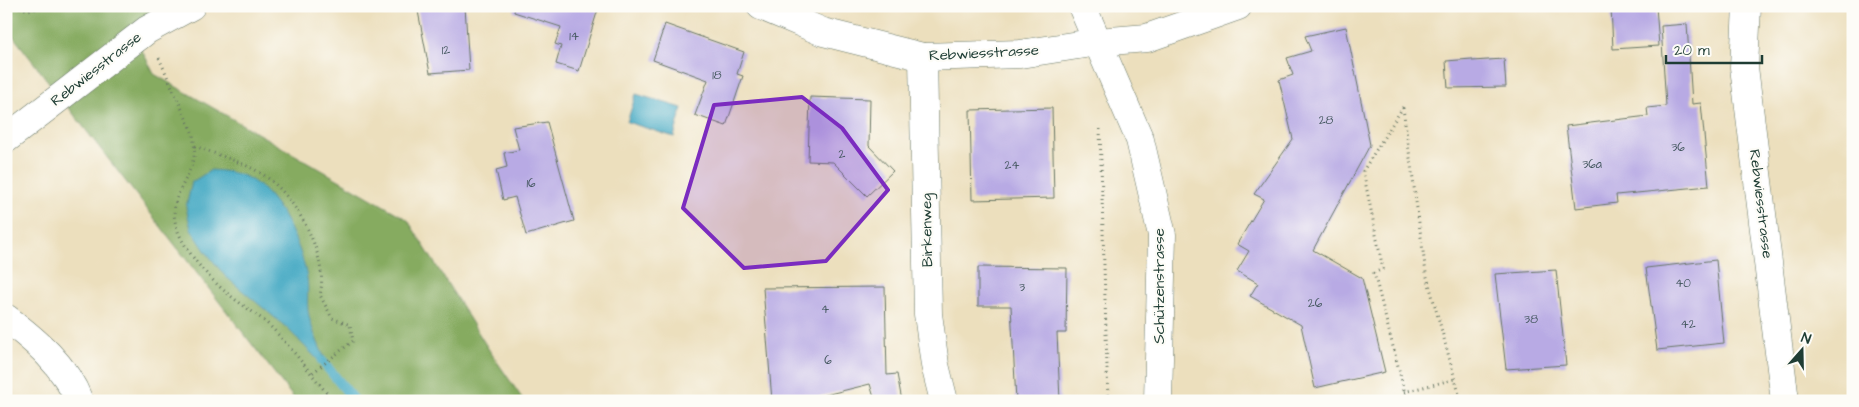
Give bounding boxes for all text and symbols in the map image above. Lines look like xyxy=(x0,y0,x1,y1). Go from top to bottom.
street label: Rebwiesstrasse xyxy=(46,27,146,111)
house number: 14 xyxy=(569,28,579,45)
scale bar xyxy=(1666,32,1763,64)
street label: Rebwiesstrasse xyxy=(929,40,1039,66)
text: 20 m xyxy=(1674,40,1710,61)
house number: 12 xyxy=(442,42,450,59)
house number: 18 xyxy=(712,67,722,84)
house number: 28 xyxy=(1319,112,1334,129)
house number: 36 xyxy=(1671,139,1685,156)
house number: 2 xyxy=(839,146,846,163)
street label: Rebwiesstrasse xyxy=(1744,148,1778,260)
house number: 36a xyxy=(1582,156,1602,173)
house number: 24 xyxy=(1004,157,1020,174)
house number: 16 xyxy=(526,175,536,192)
street label: Birkenweg xyxy=(916,193,939,267)
street label: Schützenstrasse xyxy=(1149,228,1170,344)
house number: 40 xyxy=(1675,275,1691,292)
house number: 3 xyxy=(1019,279,1025,296)
house number: 26 xyxy=(1308,295,1323,312)
house number: 4 xyxy=(821,301,829,318)
house number: 38 xyxy=(1524,311,1538,328)
house number: 42 xyxy=(1680,316,1696,333)
north arrow xyxy=(1776,324,1826,374)
text: N xyxy=(1799,328,1814,350)
house number: 6 xyxy=(824,352,832,369)

